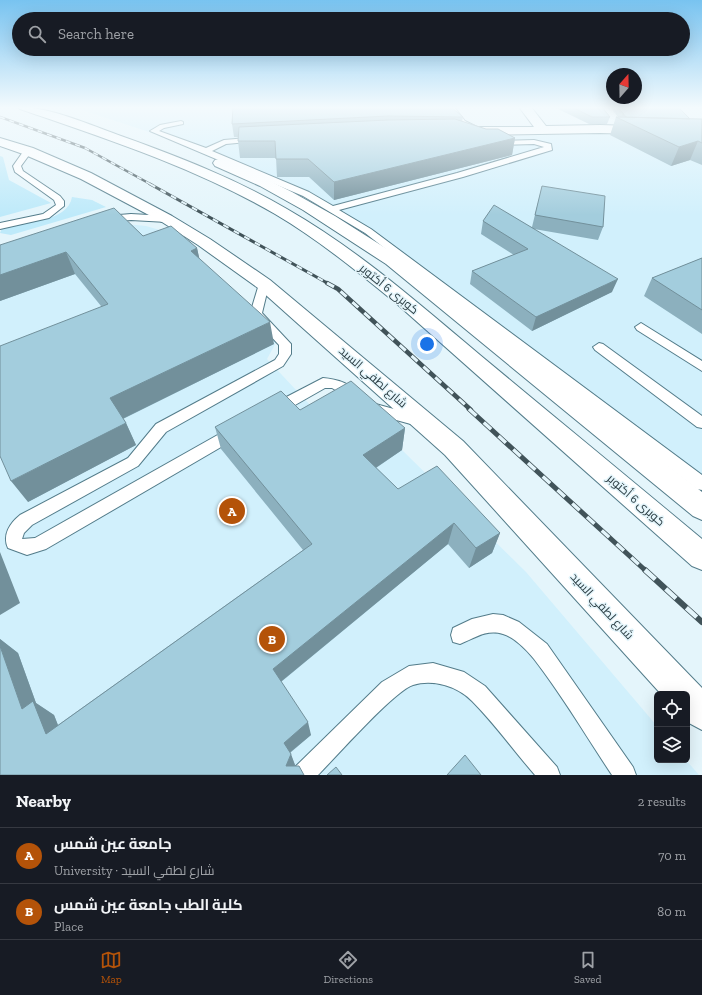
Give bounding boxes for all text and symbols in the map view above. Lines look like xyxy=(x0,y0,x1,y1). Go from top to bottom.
search box xyxy=(12,12,690,56)
icon: search xyxy=(26,23,48,45)
text: Search here xyxy=(58,25,134,43)
north arrow xyxy=(606,68,642,104)
street label: كوبرى 6 أكتوبر xyxy=(356,260,422,317)
your location xyxy=(417,334,437,354)
street label: شارع لطفي السيد xyxy=(334,343,410,413)
street label: كوبرى 6 أكتوبر xyxy=(604,470,668,529)
pin: A xyxy=(219,496,245,526)
street label: شارع لطفي السيد xyxy=(565,570,637,644)
pin: B xyxy=(259,624,285,654)
map controls xyxy=(654,691,690,763)
button: locate xyxy=(654,691,690,727)
button: layers xyxy=(654,727,690,763)
text: Nearby xyxy=(16,791,71,811)
text: 2 results xyxy=(638,794,686,809)
text: جامعة عين شمس xyxy=(54,835,172,853)
text: A xyxy=(25,848,33,863)
text: 70 m xyxy=(658,848,686,863)
text: University · شارع لطفي السيد xyxy=(54,863,214,878)
text: كلية الطب جامعة عين شمس xyxy=(54,896,243,914)
text: B xyxy=(25,904,33,919)
text: 80 m xyxy=(657,904,686,919)
text: Place xyxy=(54,919,83,934)
tab: Map xyxy=(100,949,122,986)
tab: Directions xyxy=(323,949,373,986)
tab: Saved xyxy=(574,949,602,986)

